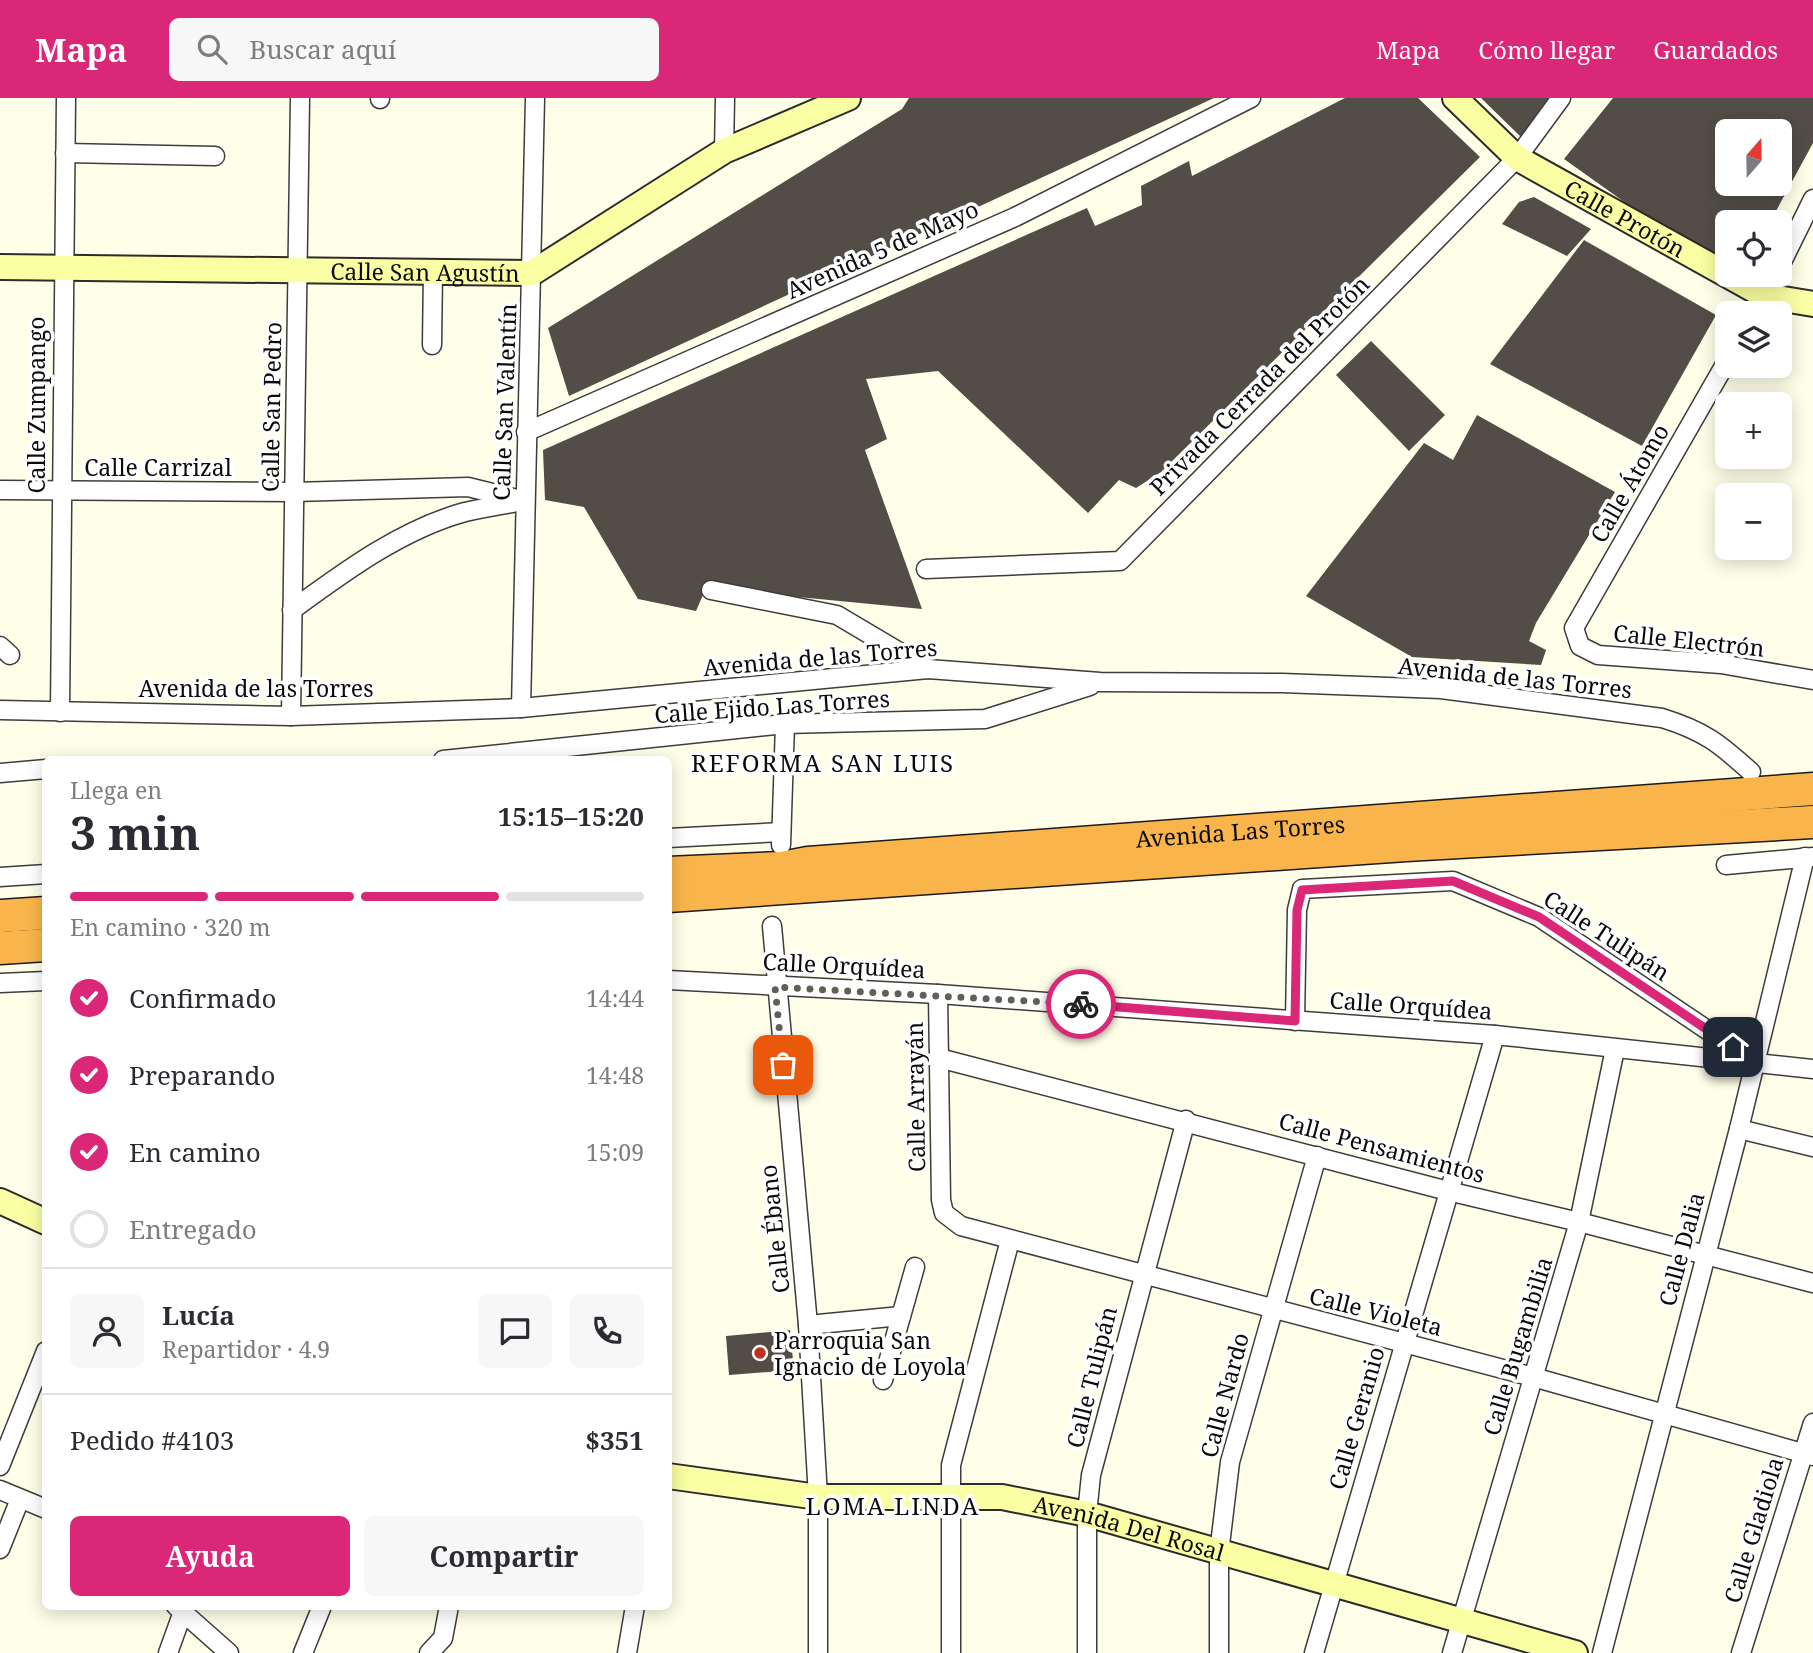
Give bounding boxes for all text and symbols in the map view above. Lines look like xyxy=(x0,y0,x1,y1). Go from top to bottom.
search box xyxy=(169,18,659,81)
text: Mapa xyxy=(35,27,127,72)
icon: search xyxy=(193,30,231,68)
text: Buscar aquí xyxy=(249,31,396,67)
text: Mapa xyxy=(1376,33,1440,66)
text: Cómo llegar xyxy=(1478,33,1615,66)
text: Guardados xyxy=(1653,33,1778,66)
north arrow xyxy=(1715,119,1792,196)
map controls xyxy=(1715,119,1792,560)
street label: Calle Protón xyxy=(1559,172,1692,265)
street label: Avenida 5 de Mayo xyxy=(781,192,983,306)
button: locate xyxy=(1715,210,1792,287)
street label: Calle San Agustín xyxy=(330,255,520,289)
street label: Privada Cerrada del Protón xyxy=(1142,268,1376,502)
button: layers xyxy=(1715,301,1792,378)
street label: Calle San Valentín xyxy=(485,303,523,501)
street label: Calle Zumpango xyxy=(20,316,52,494)
street label: Calle San Pedro xyxy=(254,322,288,492)
button: + xyxy=(1715,392,1792,469)
street label: Calle Átomo xyxy=(1582,418,1676,548)
street label: Calle Carrizal xyxy=(84,451,232,483)
button: − xyxy=(1715,483,1792,560)
street label: Calle Electrón xyxy=(1612,616,1766,664)
street label: Avenida de las Torres xyxy=(701,631,939,683)
street label: Avenida de las Torres xyxy=(1396,649,1634,705)
street label: Avenida de las Torres xyxy=(138,672,374,704)
street label: Calle Ejido Las Torres xyxy=(653,682,891,730)
district label: REFORMA SAN LUIS xyxy=(691,746,955,779)
text: Llega en xyxy=(70,774,162,806)
text: 15:15–15:20 xyxy=(498,798,644,834)
text: 3 min xyxy=(70,801,200,863)
street label: Avenida Las Torres xyxy=(1134,808,1346,855)
street label: Calle Tulipán xyxy=(1538,882,1677,988)
text: En camino · 320 m xyxy=(70,911,271,943)
street label: Calle Orquídea xyxy=(762,945,926,985)
courier xyxy=(1046,969,1116,1039)
icon: check xyxy=(70,979,108,1017)
text: Confirmado xyxy=(129,980,276,1016)
text: 14:44 xyxy=(586,982,644,1014)
street label: Calle Orquídea xyxy=(1329,983,1493,1027)
icon: bike xyxy=(1062,985,1100,1023)
pin xyxy=(1703,1017,1763,1077)
street label: Calle Arrayán xyxy=(898,1021,932,1172)
icon: home xyxy=(1714,1028,1752,1066)
pin xyxy=(753,1035,813,1095)
icon: bag xyxy=(764,1046,802,1084)
icon: check xyxy=(70,1056,108,1094)
text: Preparando xyxy=(129,1057,276,1093)
text: 14:48 xyxy=(586,1059,644,1091)
street label: Calle Pensamientos xyxy=(1275,1104,1489,1190)
icon: check xyxy=(70,1133,108,1171)
text: En camino xyxy=(129,1134,261,1170)
text: 15:09 xyxy=(586,1136,644,1168)
street label: Calle Ébano xyxy=(751,1163,797,1295)
street label: Calle Dalia xyxy=(1650,1188,1712,1310)
text: Entregado xyxy=(129,1211,257,1247)
street label: Calle Bugambilia xyxy=(1475,1253,1559,1439)
street label: Calle Violeta xyxy=(1306,1279,1446,1343)
button: person xyxy=(70,1294,144,1368)
button: chat xyxy=(478,1294,552,1368)
button: phone xyxy=(570,1294,644,1368)
text: Lucía xyxy=(162,1297,235,1333)
street label: Calle Tulipán xyxy=(1058,1303,1124,1451)
place label: Parroquia San Ignacio de Loyola xyxy=(774,1324,966,1382)
street label: Calle Nardo xyxy=(1192,1329,1256,1461)
text: Repartidor · 4.9 xyxy=(162,1333,330,1365)
street label: Calle Geranio xyxy=(1320,1343,1392,1493)
marker: Parroquia San Ignacio de Loyola xyxy=(752,1345,768,1361)
text: Pedido #4103 xyxy=(70,1422,234,1458)
text: $351 xyxy=(585,1422,644,1458)
street label: Calle Gladiola xyxy=(1716,1453,1790,1607)
street label: Avenida Del Rosal xyxy=(1030,1488,1228,1568)
district label: LOMA LINDA xyxy=(806,1489,980,1522)
button: Ayuda xyxy=(70,1516,350,1596)
button: Compartir xyxy=(364,1516,644,1596)

